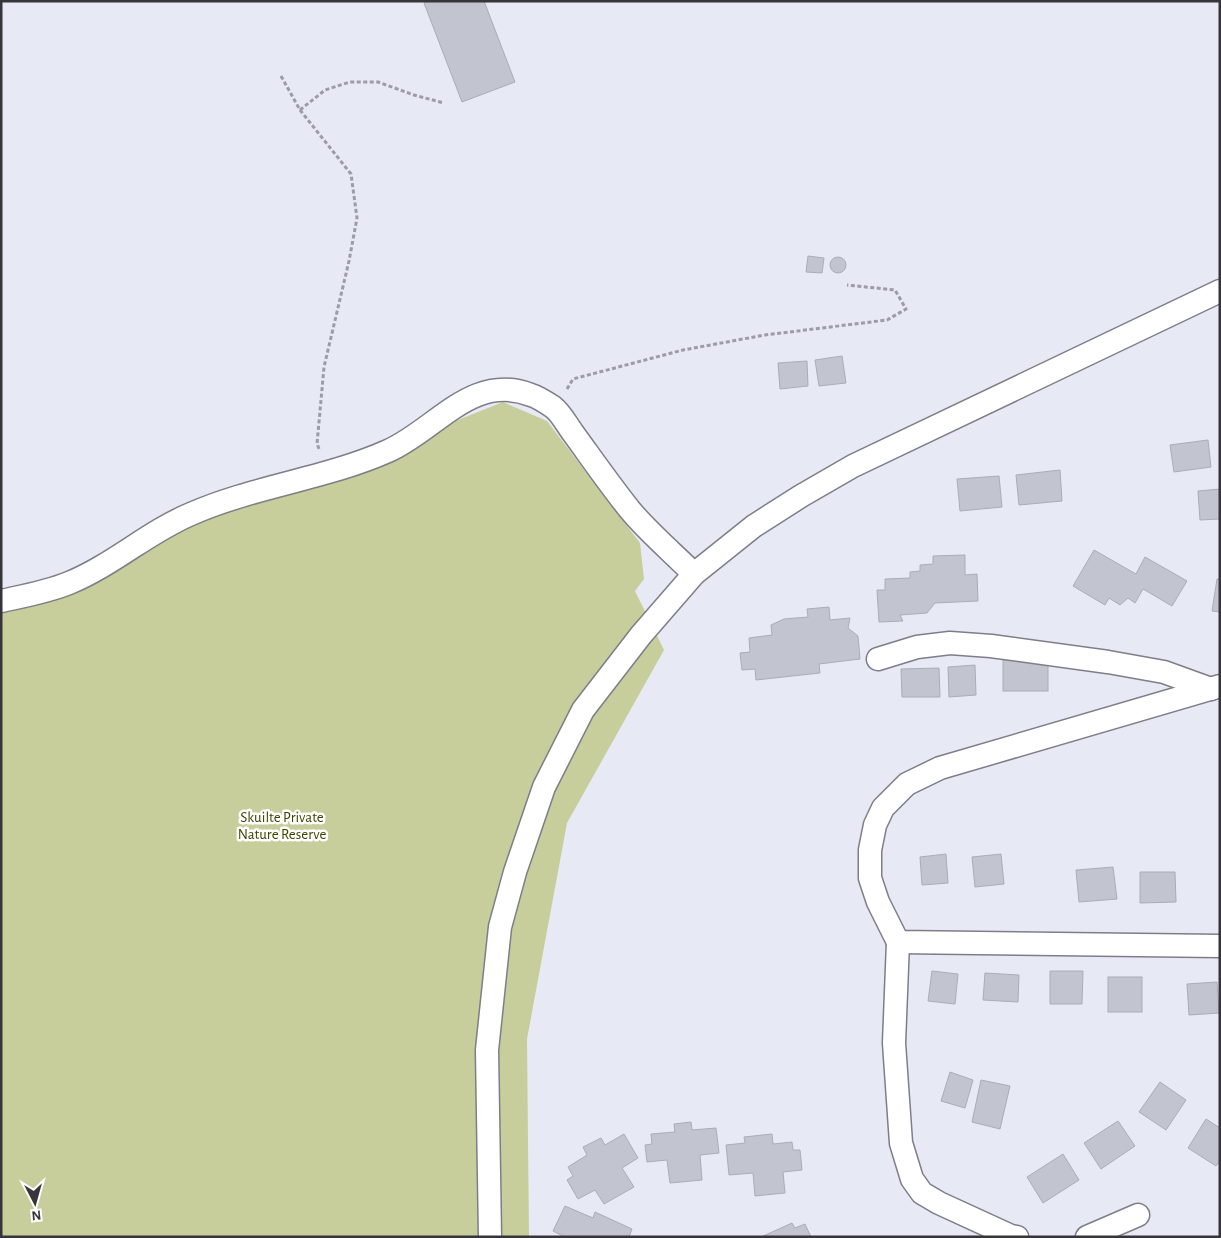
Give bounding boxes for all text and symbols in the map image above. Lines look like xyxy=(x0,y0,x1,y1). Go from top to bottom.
park label: Skuilte Private Nature Reserve xyxy=(238,810,326,842)
north arrow xyxy=(10,1178,60,1228)
text: N xyxy=(31,1207,42,1222)

